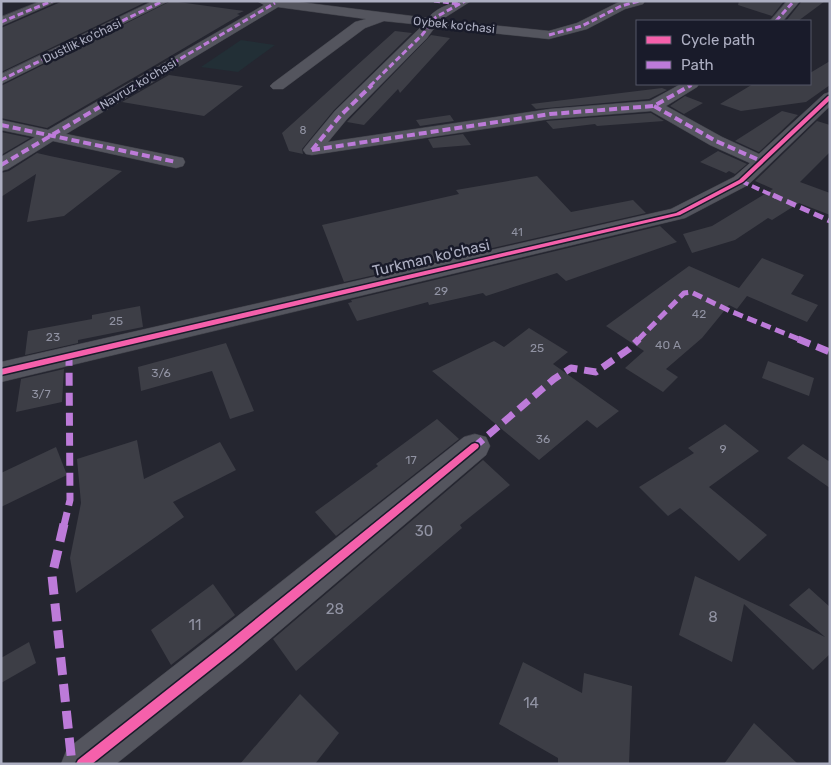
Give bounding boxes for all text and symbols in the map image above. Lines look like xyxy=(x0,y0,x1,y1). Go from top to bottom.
street label: Oybek ko'chasi xyxy=(413,14,496,36)
street label: Dustlik ko'chasi xyxy=(41,16,124,66)
legend xyxy=(636,20,811,85)
text: Cycle path xyxy=(681,31,755,49)
street label: Navruz ko'chasi xyxy=(97,56,179,112)
text: Path xyxy=(681,56,714,74)
house number: 8 xyxy=(300,124,307,137)
house number: 41 xyxy=(511,226,523,239)
street label: Turkman ko'chasi xyxy=(371,236,491,280)
house number: 29 xyxy=(434,284,448,298)
house number: 42 xyxy=(692,307,706,321)
house number: 25 xyxy=(109,314,123,328)
house number: 23 xyxy=(46,330,60,344)
house number: 40 А xyxy=(655,338,681,352)
house number: 25 xyxy=(530,341,544,355)
house number: 3/6 xyxy=(151,366,171,380)
house number: 3/7 xyxy=(31,387,51,401)
house number: 36 xyxy=(536,432,550,446)
house number: 9 xyxy=(719,442,727,456)
house number: 17 xyxy=(405,453,417,467)
house number: 30 xyxy=(415,522,433,540)
house number: 28 xyxy=(326,600,344,618)
house number: 8 xyxy=(708,608,718,626)
house number: 11 xyxy=(189,616,201,634)
house number: 14 xyxy=(523,694,539,712)

